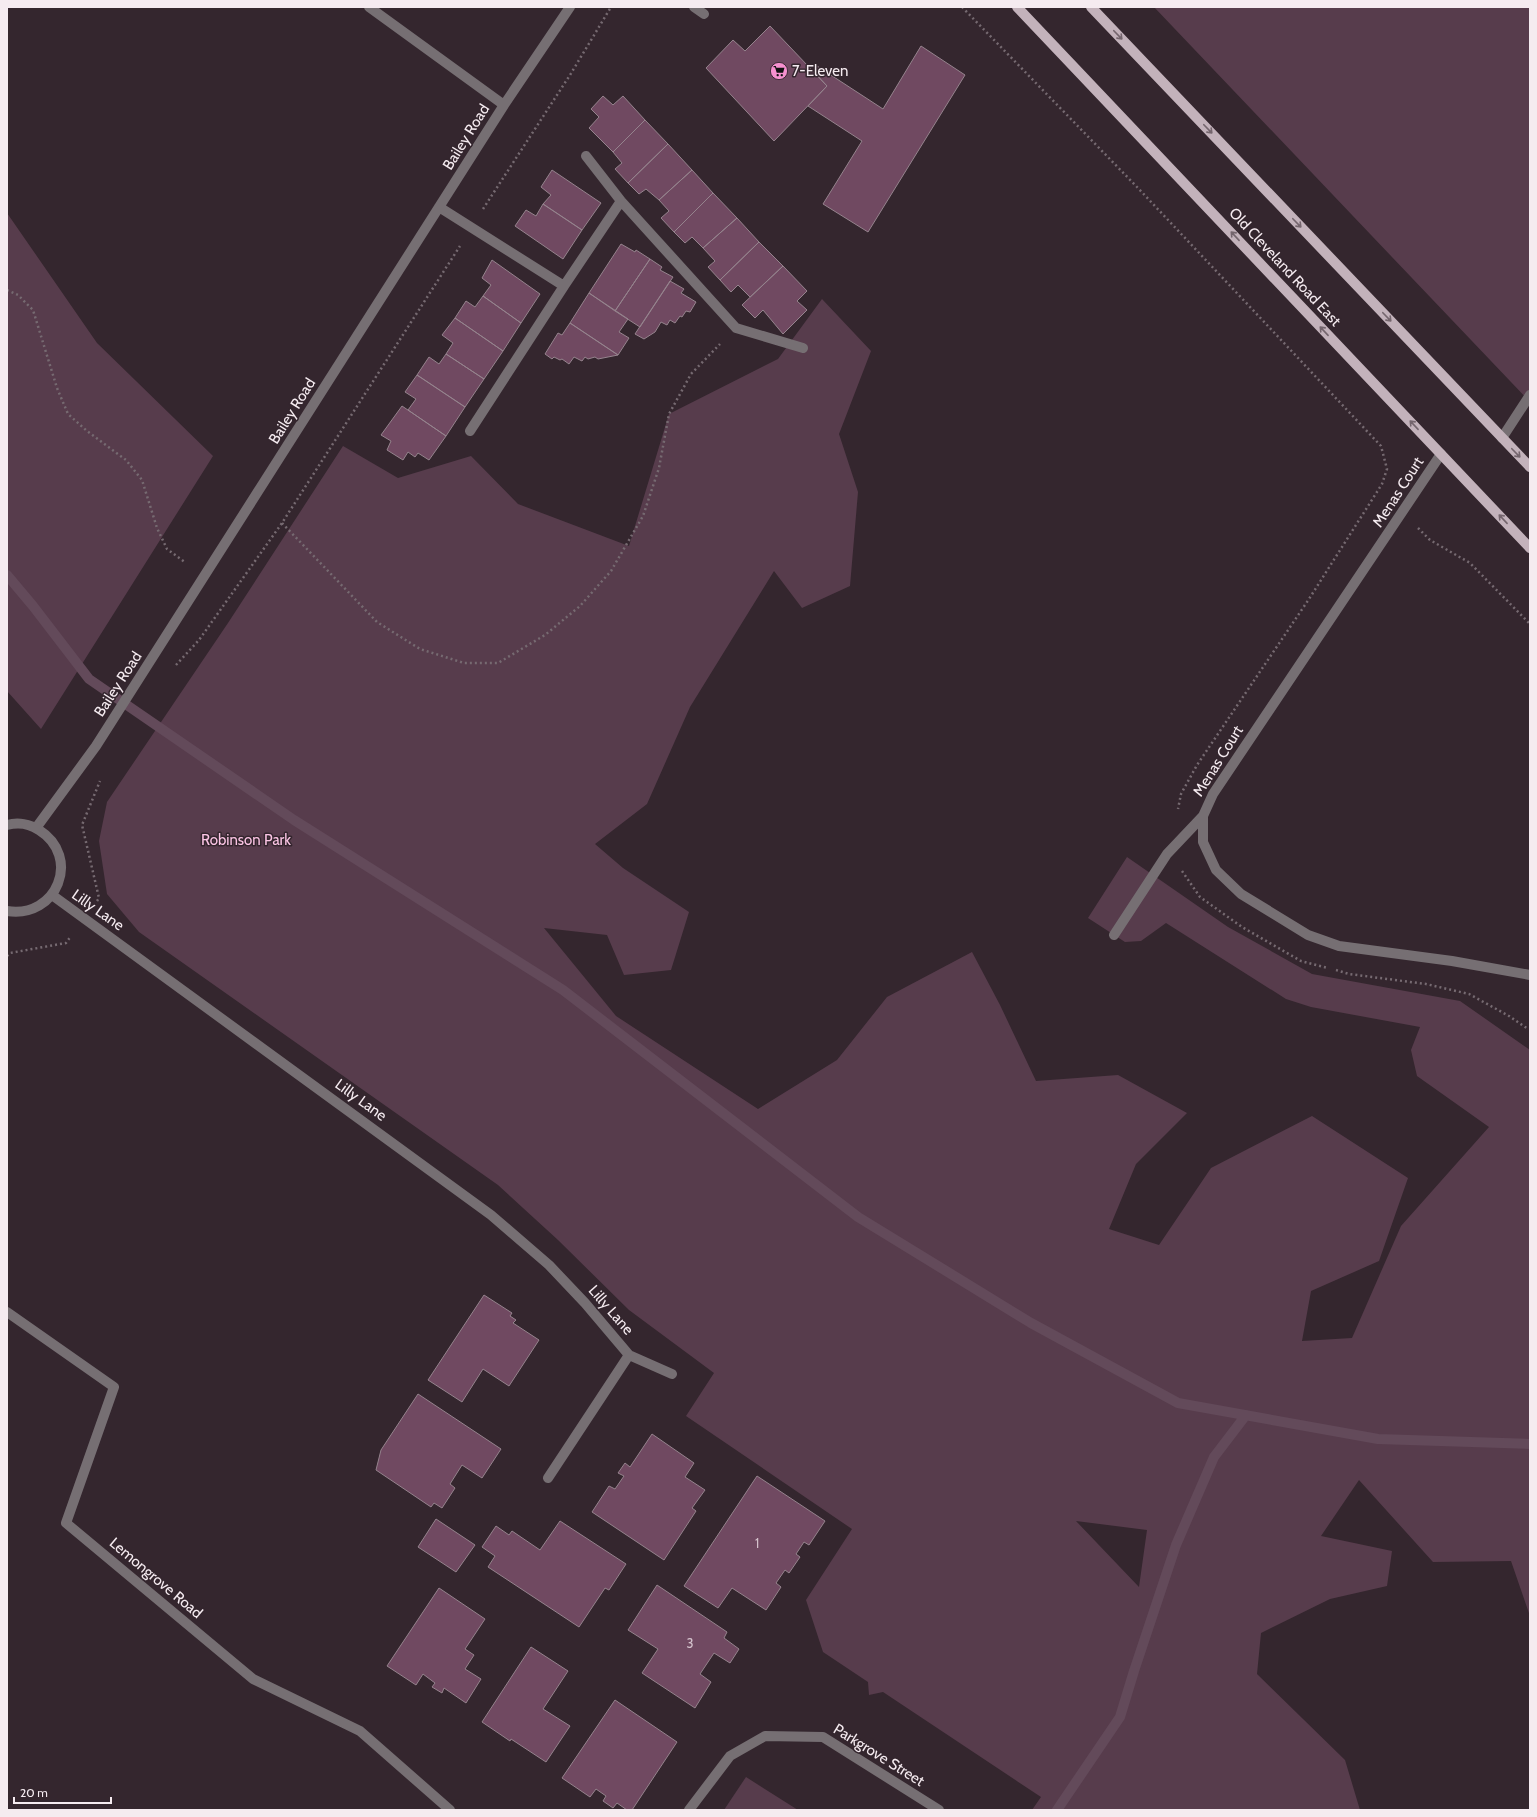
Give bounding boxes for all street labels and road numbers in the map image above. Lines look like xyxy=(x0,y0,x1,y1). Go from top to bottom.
street label: Bailey Road xyxy=(439,101,493,173)
street label: Old Cleveland Road East xyxy=(1225,204,1345,330)
street label: Bailey Road xyxy=(265,375,319,447)
street label: Menas Court xyxy=(1369,454,1427,530)
street label: Bailey Road xyxy=(90,648,146,720)
street label: Menas Court xyxy=(1189,722,1247,800)
street label: Lilly Lane xyxy=(69,886,128,935)
street label: Lilly Lane xyxy=(332,1075,391,1125)
street label: Lilly Lane xyxy=(585,1282,637,1339)
street label: Lemongrove Road xyxy=(106,1534,206,1622)
street label: Parkgrove Street xyxy=(830,1720,928,1790)

